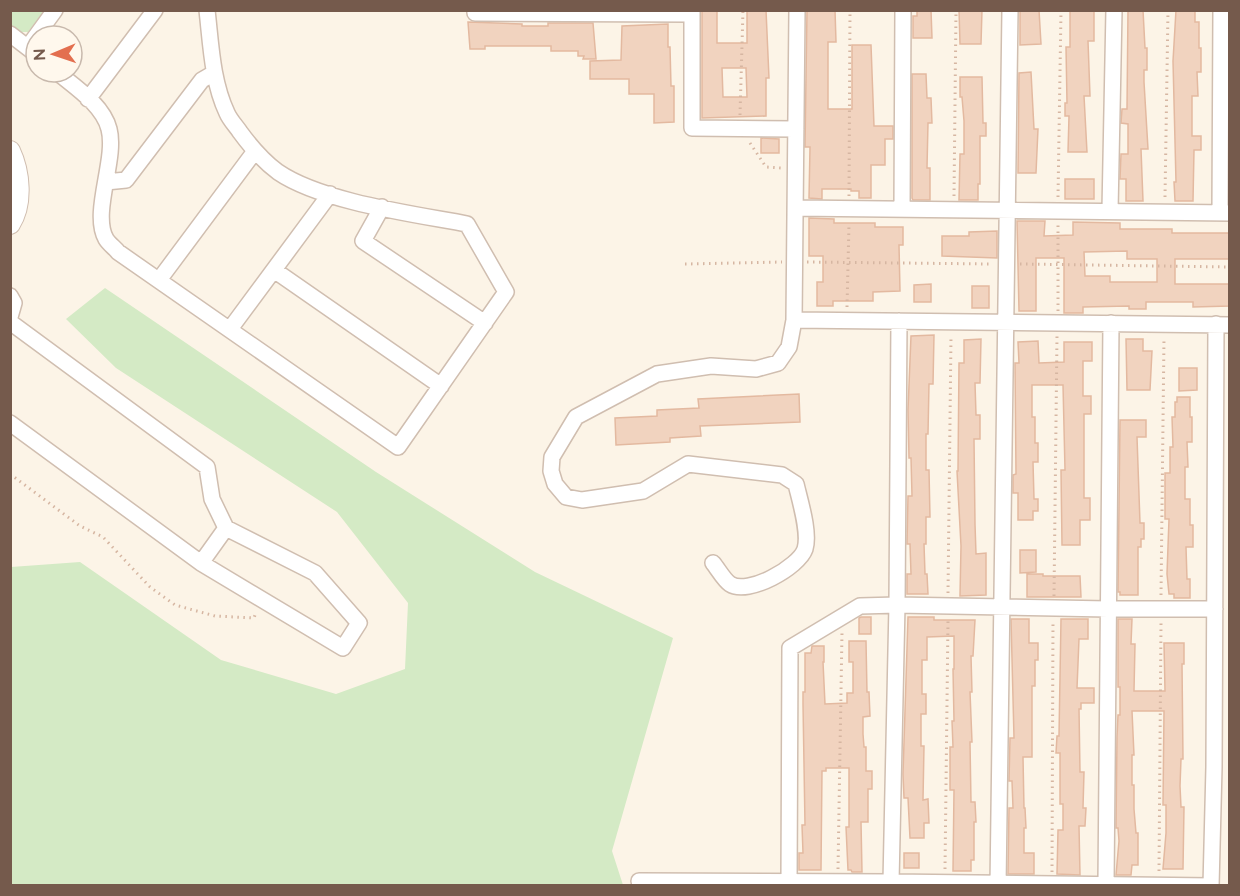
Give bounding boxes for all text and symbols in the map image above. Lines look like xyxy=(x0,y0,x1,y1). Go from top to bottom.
north arrow xyxy=(24,24,84,84)
text: N xyxy=(30,48,49,61)

